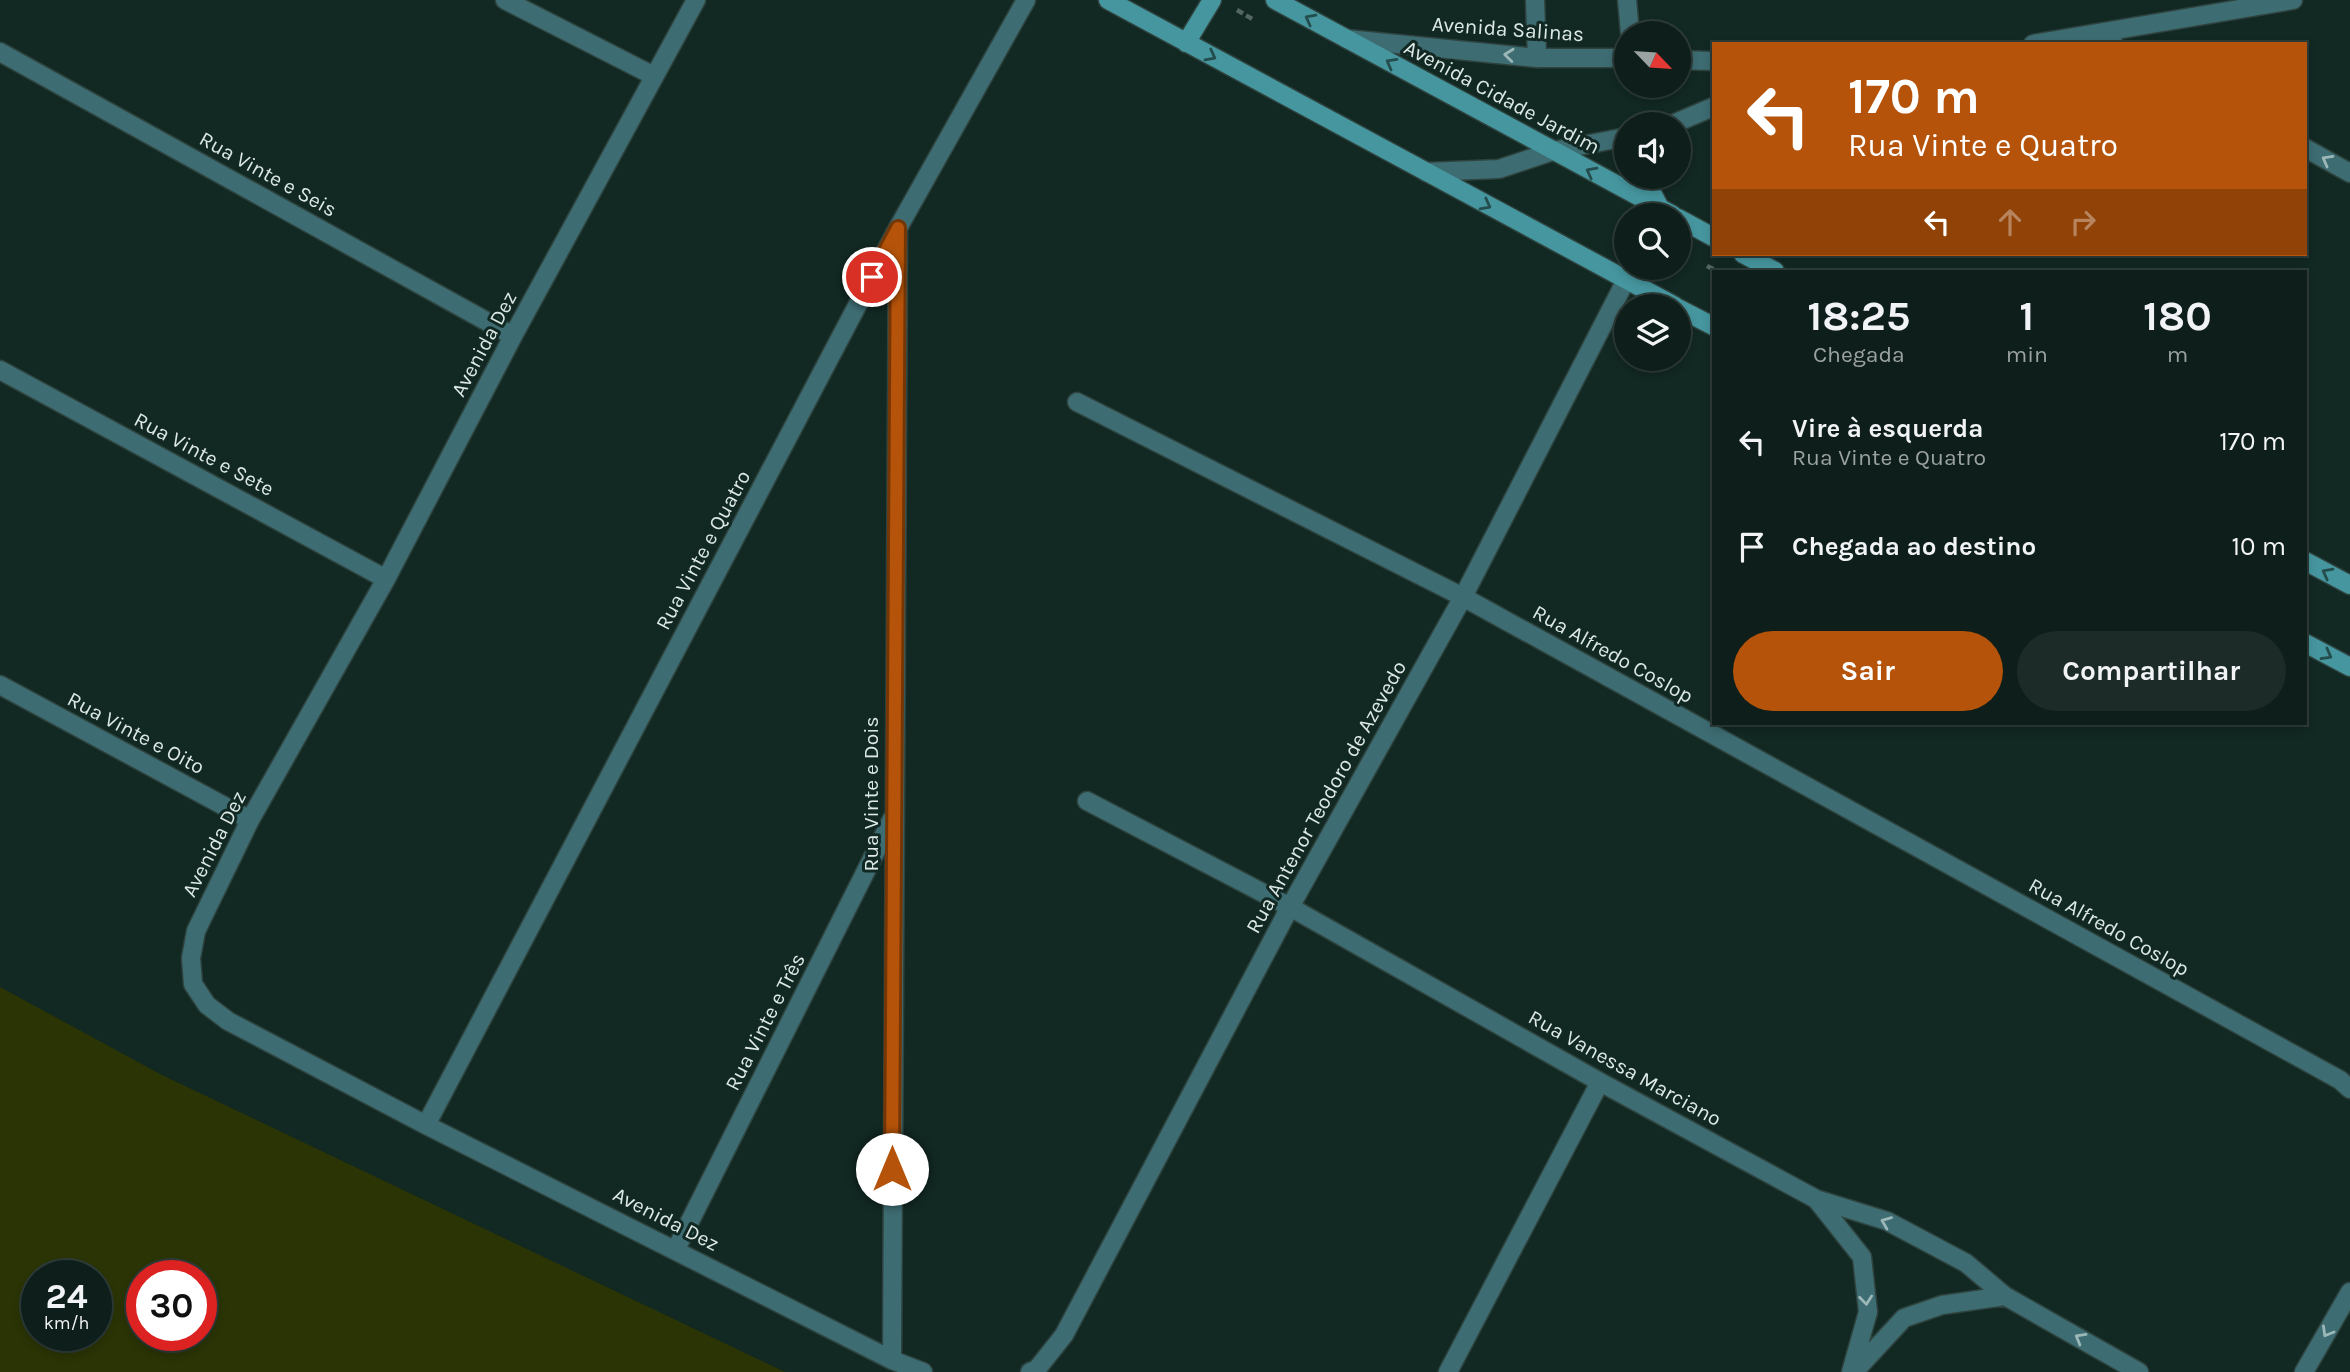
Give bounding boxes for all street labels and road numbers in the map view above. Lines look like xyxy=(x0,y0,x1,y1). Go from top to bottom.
street label: Avenida Salinas xyxy=(1431,12,1585,46)
street label: Avenida Cidade Jardim xyxy=(1400,35,1604,159)
street label: Rua Vinte e Seis xyxy=(195,126,341,222)
street label: Avenida Dez xyxy=(446,287,522,401)
street label: Rua Vinte e Sete xyxy=(130,407,278,501)
street label: Rua Vinte e Quatro xyxy=(651,466,755,634)
street label: Rua Alfredo Coslop xyxy=(1529,600,1697,708)
street label: Rua Antenor Teodoro de Azevedo xyxy=(1241,657,1411,937)
street label: Rua Vinte e Oito xyxy=(63,687,209,779)
street label: Rua Vinte e Dois xyxy=(859,717,883,871)
street label: Avenida Dez xyxy=(177,787,251,901)
street label: Rua Alfredo Coslop xyxy=(2025,873,2193,981)
street label: Rua Vinte e Três xyxy=(720,949,810,1095)
street label: Rua Vanessa Marciano xyxy=(1524,1005,1726,1131)
street label: Avenida Dez xyxy=(609,1182,723,1256)

